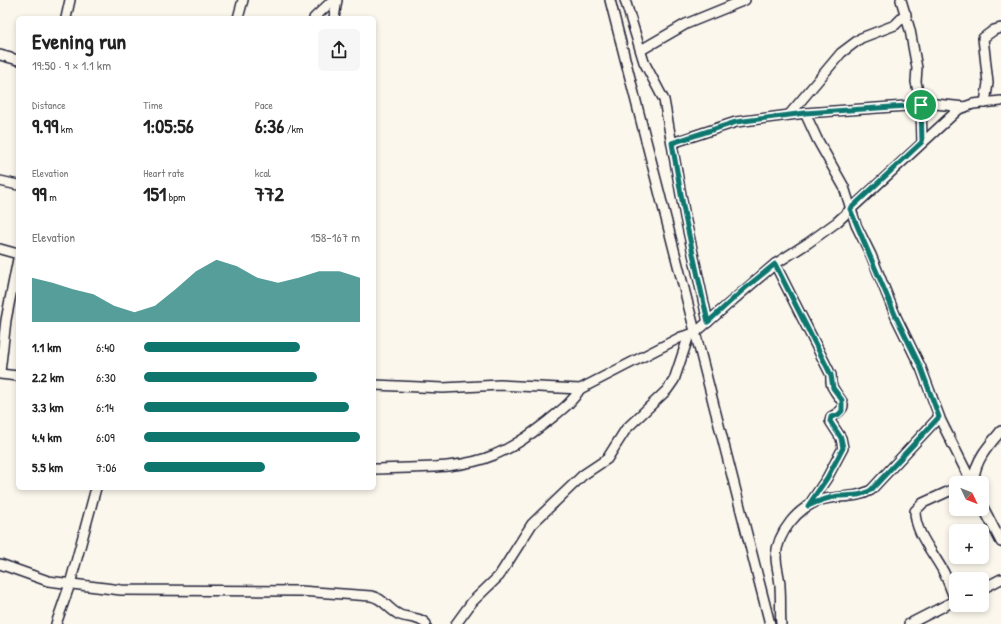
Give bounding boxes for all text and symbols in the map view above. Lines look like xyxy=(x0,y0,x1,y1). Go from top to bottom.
text: Evening run xyxy=(32,26,126,56)
button: share xyxy=(318,29,360,71)
text: 19:50 · 9 × 1.1 km xyxy=(32,56,111,74)
pin xyxy=(904,88,938,122)
icon: arrive xyxy=(910,94,932,116)
text: Distance xyxy=(32,98,66,112)
text: Time xyxy=(143,98,163,112)
text: Pace xyxy=(255,98,273,112)
text: 9.99 xyxy=(32,112,58,139)
text: 1:05:56 xyxy=(143,112,194,139)
text: 6:36 xyxy=(255,112,284,139)
text: km xyxy=(58,122,73,136)
text: /km xyxy=(284,122,303,136)
text: Elevation xyxy=(32,166,69,180)
text: Heart rate xyxy=(143,166,184,180)
text: kcal xyxy=(255,166,271,180)
text: 99 xyxy=(32,180,47,207)
text: 151 xyxy=(143,180,166,207)
text: 772 xyxy=(255,180,284,207)
text: m xyxy=(47,190,57,204)
text: bpm xyxy=(166,190,186,204)
text: Elevation xyxy=(32,228,75,246)
text: 158–167 m xyxy=(311,228,360,246)
text: 1.1 km xyxy=(32,338,61,356)
text: 6:40 xyxy=(96,338,115,356)
text: 2.2 km xyxy=(32,368,64,386)
text: 6:30 xyxy=(96,368,116,386)
text: 3.3 km xyxy=(32,398,64,416)
text: 6:14 xyxy=(96,398,114,416)
text: 4.4 km xyxy=(32,428,62,446)
text: 6:09 xyxy=(96,428,115,446)
text: 5.5 km xyxy=(32,458,63,476)
text: 7:06 xyxy=(96,458,116,476)
north arrow xyxy=(949,476,989,516)
map controls xyxy=(949,476,989,612)
button: + xyxy=(949,524,989,564)
button: − xyxy=(949,572,989,612)

